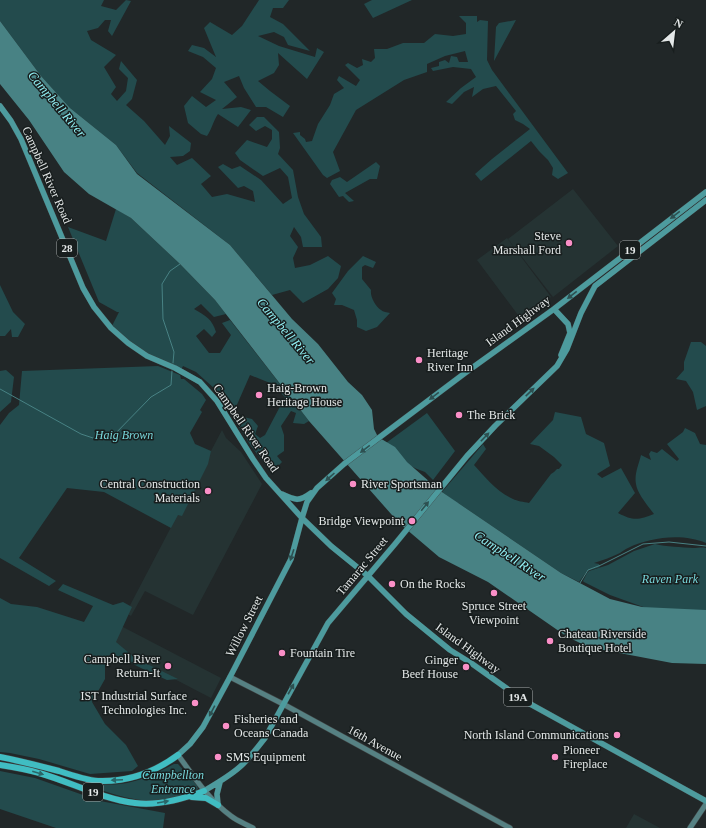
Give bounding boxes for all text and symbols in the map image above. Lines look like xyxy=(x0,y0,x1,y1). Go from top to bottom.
north arrow xyxy=(654,12,694,52)
text: N xyxy=(672,16,685,30)
water label: Campbell River xyxy=(25,68,90,141)
street label: Campbell River Road xyxy=(19,124,75,226)
one-way arrow xyxy=(670,211,680,219)
place label: Steve Marshall Ford xyxy=(493,229,561,257)
marker: Steve Marshall Ford xyxy=(564,238,574,248)
road number: 28 xyxy=(57,239,77,257)
road number: 19 xyxy=(620,241,640,259)
one-way arrow xyxy=(567,291,578,299)
street label: Island Highway xyxy=(483,293,553,349)
water label: Campbell River xyxy=(254,295,319,368)
place label: Heritage River Inn xyxy=(427,346,473,374)
marker: Heritage River Inn xyxy=(414,355,424,365)
street label: Campbell River Road xyxy=(210,381,282,475)
place label: Haig-Brown Heritage House xyxy=(267,381,342,409)
one-way arrow xyxy=(525,387,535,397)
marker: Haig-Brown Heritage House xyxy=(254,390,264,400)
one-way arrow xyxy=(428,392,439,401)
place label: The Brick xyxy=(467,408,515,422)
marker: The Brick xyxy=(454,410,464,420)
park label: Haig Brown xyxy=(94,428,153,442)
one-way arrow xyxy=(480,432,489,442)
one-way arrow xyxy=(360,444,371,453)
one-way arrow xyxy=(325,472,334,481)
place label: Central Construction Materials xyxy=(100,477,200,505)
place label: River Sportsman xyxy=(361,477,442,491)
marker: River Sportsman xyxy=(348,479,358,489)
marker: Central Construction Materials xyxy=(203,486,213,496)
one-way arrow xyxy=(421,501,430,512)
place label: Bridge Viewpoint xyxy=(319,514,405,528)
marker: Bridge Viewpoint xyxy=(407,516,417,526)
water label: Campbell River xyxy=(472,527,549,585)
street label: Tamarac Street xyxy=(333,533,391,598)
one-way arrow xyxy=(289,550,295,562)
park label: Raven Park xyxy=(641,572,699,586)
place label: On the Rocks xyxy=(400,577,466,591)
marker: On the Rocks xyxy=(387,579,397,589)
marker: Spruce Street Viewpoint xyxy=(489,588,499,598)
street label: Willow Street xyxy=(223,593,266,659)
place label: Spruce Street Viewpoint xyxy=(462,599,527,627)
street label: Island Highway xyxy=(433,620,503,676)
place label: Chateau Riverside Boutique Hotel xyxy=(558,627,646,655)
marker: Chateau Riverside Boutique Hotel xyxy=(545,636,555,646)
place label: Fountain Tire xyxy=(290,646,355,660)
marker: Fountain Tire xyxy=(277,648,287,658)
place label: Campbell River Return-It xyxy=(84,652,161,680)
place label: Ginger Beef House xyxy=(402,653,458,681)
marker: Campbell River Return-It xyxy=(163,661,173,671)
marker: Ginger Beef House xyxy=(461,662,471,672)
one-way arrow xyxy=(288,683,295,695)
road number: 19A xyxy=(504,688,532,706)
place label: IST Industrial Surface Technologies Inc. xyxy=(81,689,187,717)
marker: IST Industrial Surface Technologies Inc. xyxy=(190,698,200,708)
one-way arrow xyxy=(208,705,215,717)
place label: Fisheries and Oceans Canada xyxy=(234,712,309,740)
marker: Fisheries and Oceans Canada xyxy=(221,721,231,731)
street label: 16th Avenue xyxy=(345,722,405,764)
place label: North Island Communications xyxy=(464,728,609,742)
marker: North Island Communications xyxy=(612,730,622,740)
place label: Pioneer Fireplace xyxy=(563,743,608,771)
place label: SMS Equipment xyxy=(226,750,306,764)
marker: SMS Equipment xyxy=(213,752,223,762)
marker: Pioneer Fireplace xyxy=(550,752,560,762)
park label: Campbellton Entrance xyxy=(142,768,204,796)
one-way arrow xyxy=(32,770,44,776)
one-way arrow xyxy=(110,777,123,783)
road number: 19 xyxy=(83,783,103,801)
one-way arrow xyxy=(157,798,169,804)

